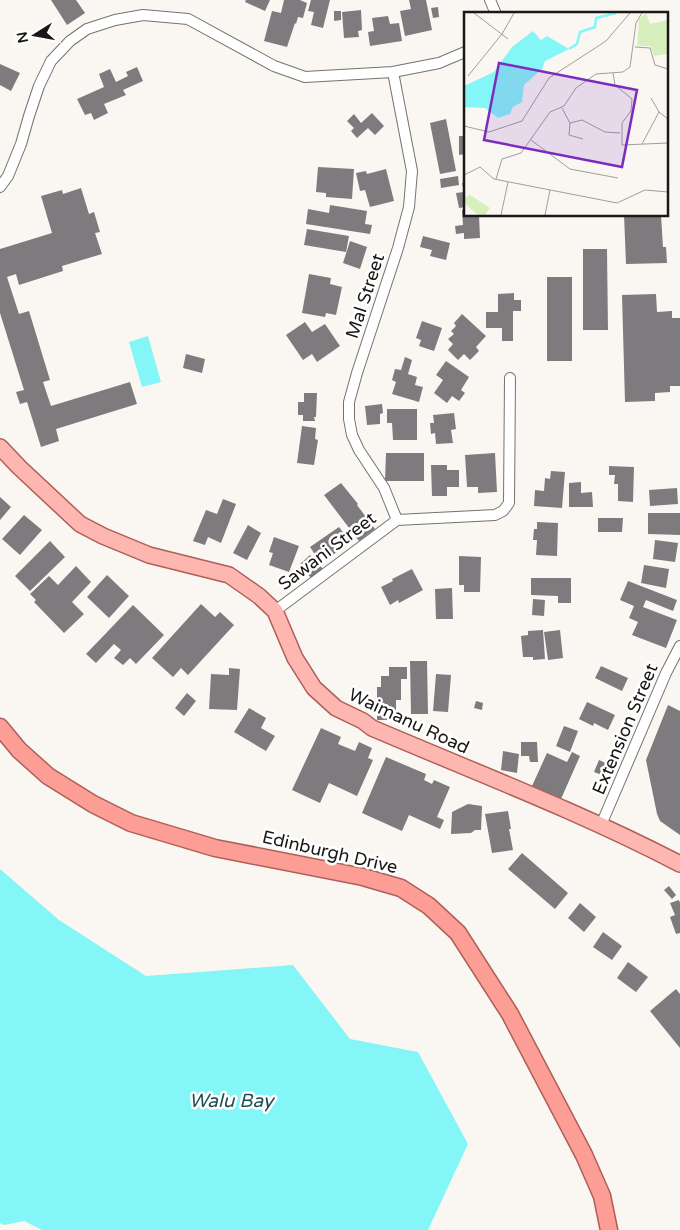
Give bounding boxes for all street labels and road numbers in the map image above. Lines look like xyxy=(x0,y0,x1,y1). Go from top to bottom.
street label: Mal Street xyxy=(341,251,389,341)
street label: Sawani Street xyxy=(274,507,380,595)
street label: Extension Street xyxy=(587,660,663,798)
street label: Waimanu Road xyxy=(345,683,473,759)
street label: Edinburgh Drive xyxy=(260,826,400,878)

